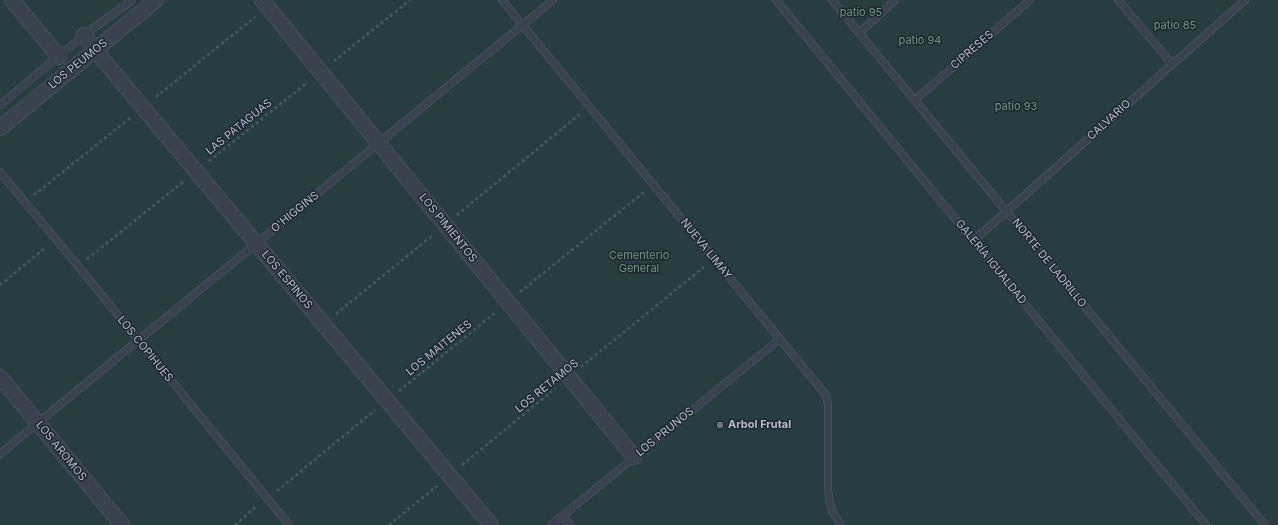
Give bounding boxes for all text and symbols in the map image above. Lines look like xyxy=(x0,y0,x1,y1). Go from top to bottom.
park label: patio 95 xyxy=(840,6,882,20)
park label: patio 85 xyxy=(1154,19,1196,33)
street label: CIPRESES xyxy=(948,28,996,72)
park label: patio 94 xyxy=(899,34,941,48)
street label: LOS PEUMOS xyxy=(46,36,110,92)
street label: LAS PATAGUAS xyxy=(203,96,275,158)
street label: CALVARIO xyxy=(1085,97,1133,143)
park label: patio 93 xyxy=(995,100,1037,114)
street label: O'HIGGINS xyxy=(268,189,322,235)
street label: LOS PIMIENTOS xyxy=(416,191,480,265)
street label: NUEVA LIMAY xyxy=(678,216,734,282)
street label: NORTE DE LADRILLO xyxy=(1009,216,1089,310)
street label: GALERÍA IGUALDAD xyxy=(953,217,1029,307)
street label: LOS ESPINOS xyxy=(259,248,315,312)
park label: Cementerio General xyxy=(609,249,669,275)
street label: LOS COPIHUES xyxy=(114,313,176,385)
street label: LOS MAITENES xyxy=(404,318,474,378)
street label: LOS RETAMOS xyxy=(513,357,581,415)
street label: LOS PRUNOS xyxy=(633,405,697,459)
street label: LOS AROMOS xyxy=(33,418,89,484)
place label: Arbol Frutal xyxy=(728,418,791,432)
marker: Arbol Frutal xyxy=(715,420,725,430)

